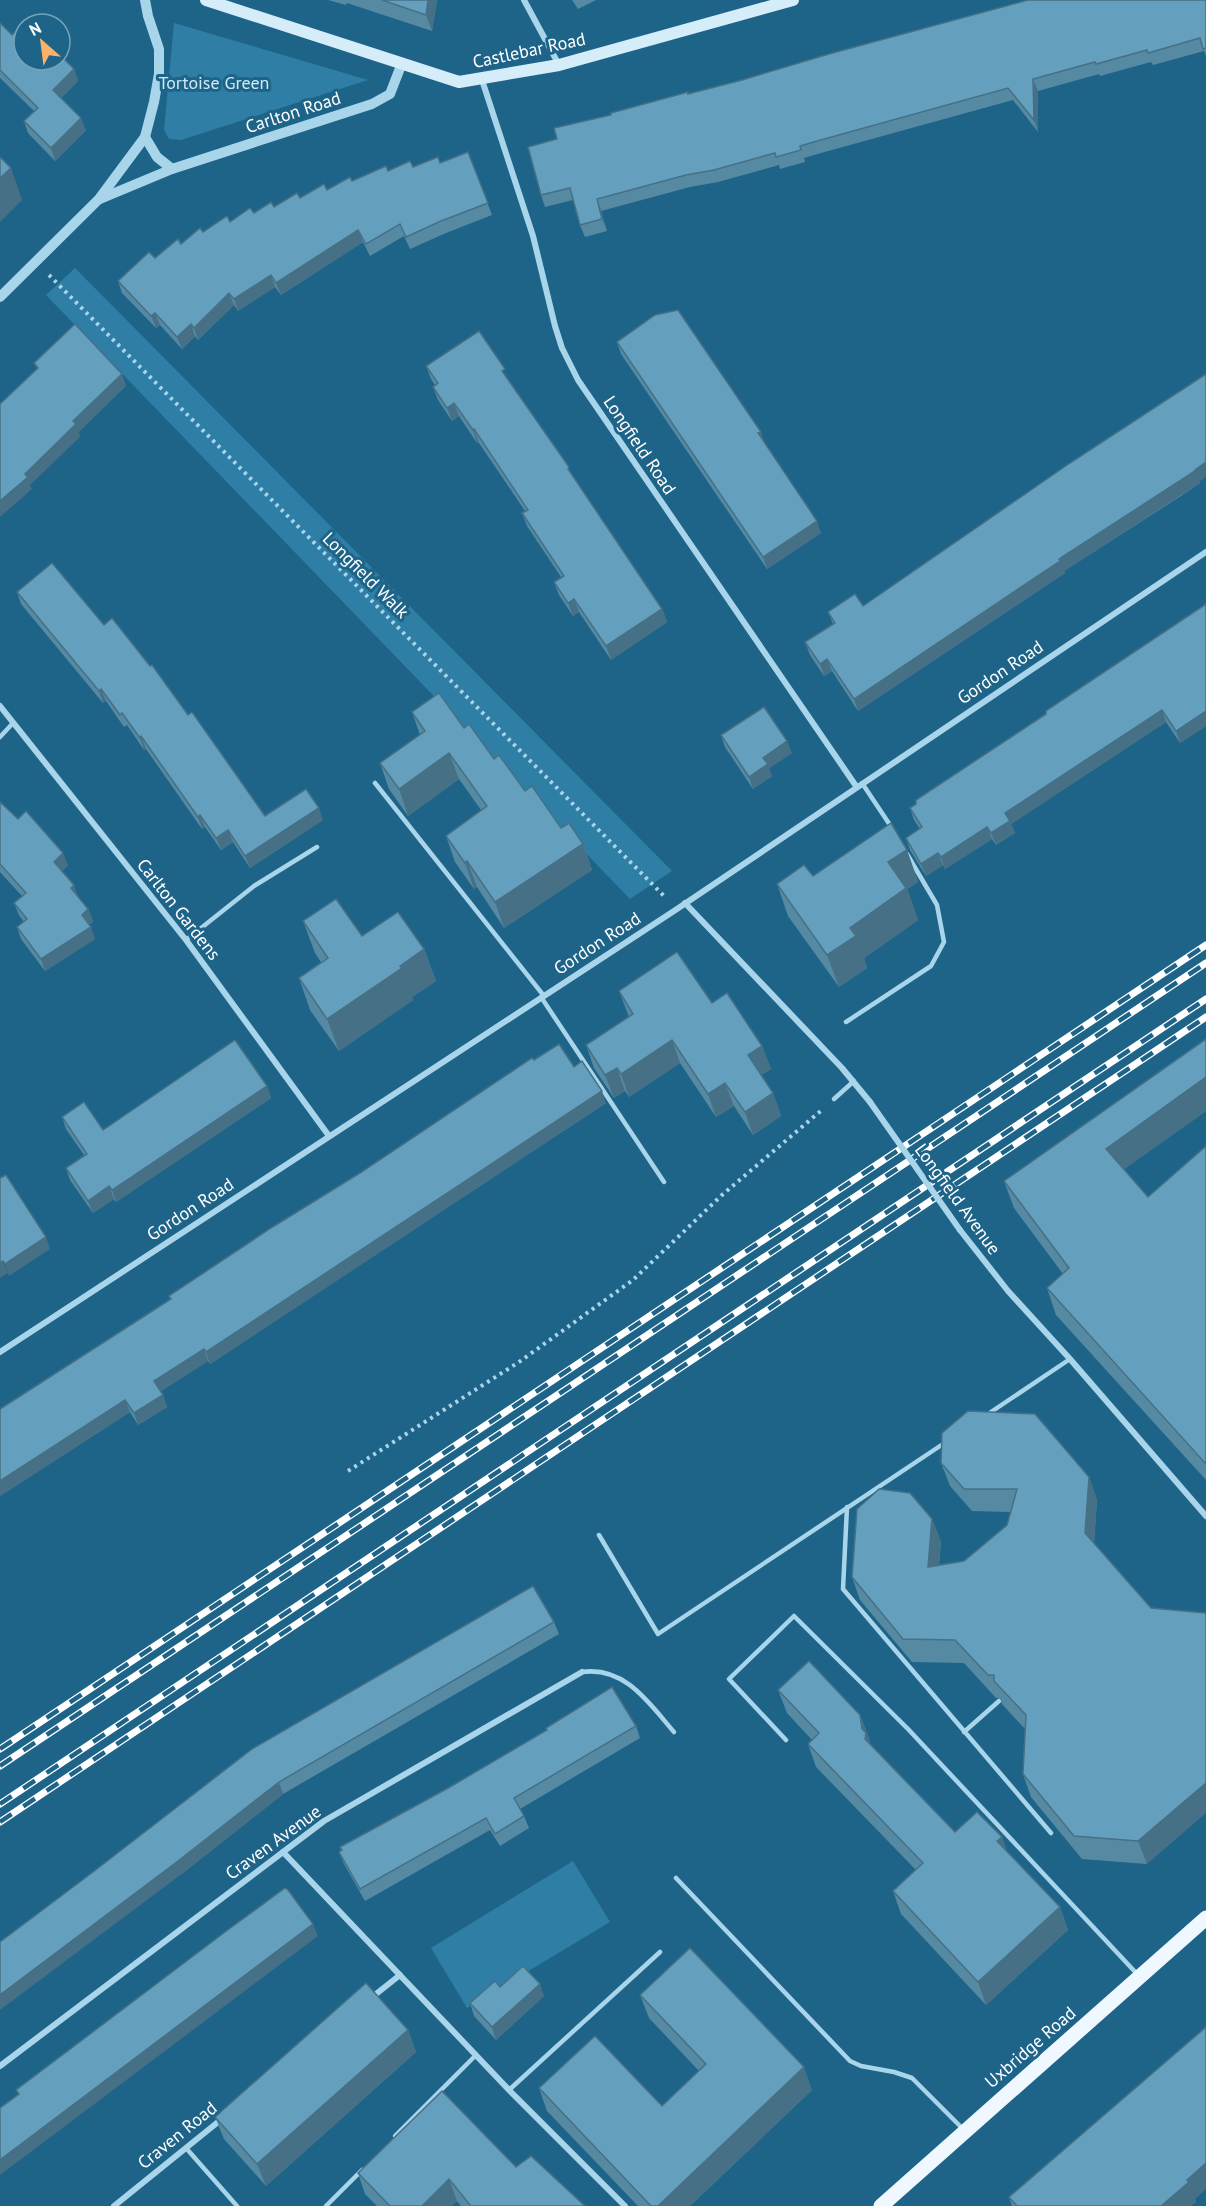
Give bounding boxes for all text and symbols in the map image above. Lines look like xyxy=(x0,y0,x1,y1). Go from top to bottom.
north arrow xyxy=(12,12,72,72)
text: N xyxy=(26,17,44,40)
street label: Castlebar Road xyxy=(471,27,587,73)
park label: Tortoise Green xyxy=(159,71,269,94)
street label: Carlton Road xyxy=(243,86,343,138)
street label: Longfield Road xyxy=(599,391,681,499)
street label: Longfield Walk xyxy=(318,527,414,623)
street label: Gordon Road xyxy=(953,635,1047,709)
street label: Carlton Gardens xyxy=(132,854,226,964)
street label: Gordon Road xyxy=(549,906,645,980)
street label: Longfield Avenue xyxy=(910,1139,1006,1259)
street label: Gordon Road xyxy=(142,1172,238,1246)
street label: Craven Avenue xyxy=(221,1800,325,1884)
street label: Uxbridge Road xyxy=(980,2001,1080,2093)
street label: Craven Road xyxy=(133,2096,221,2174)

